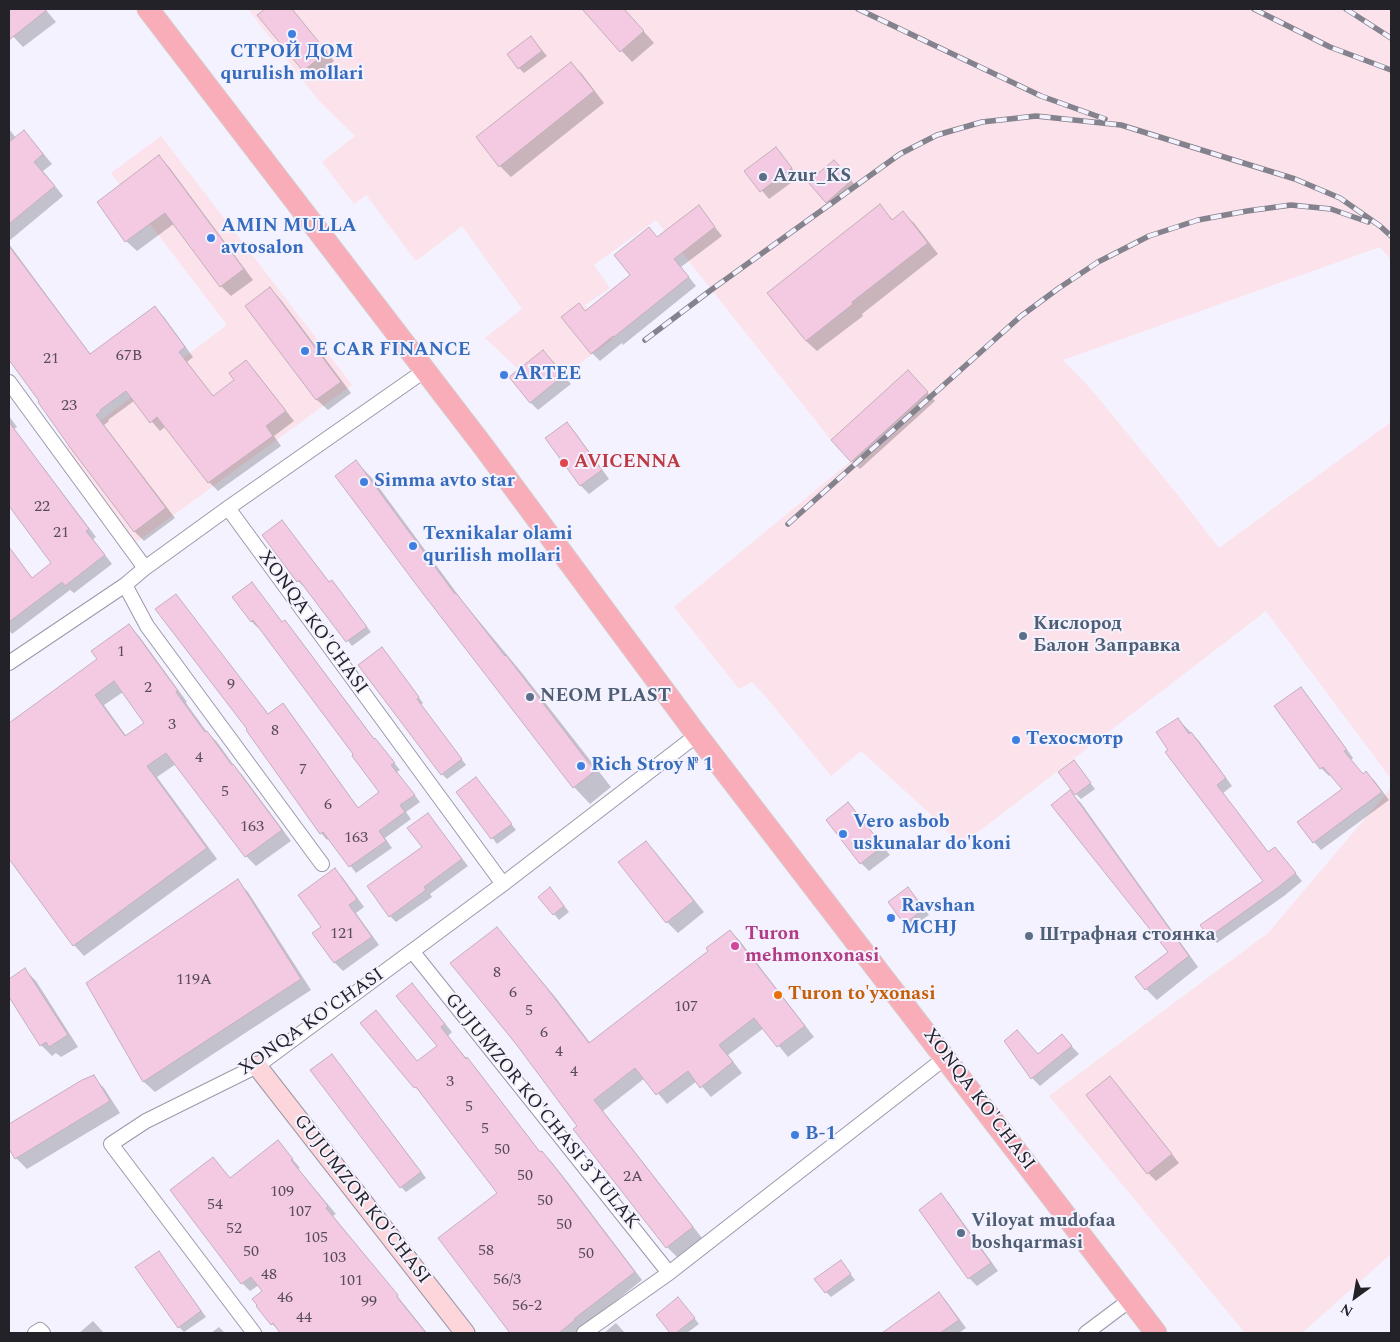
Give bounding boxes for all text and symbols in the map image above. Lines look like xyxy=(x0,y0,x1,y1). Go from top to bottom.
marker: СТРОЙ ДОМ qurulish mollari xyxy=(286,28,298,40)
place label: СТРОЙ ДОМ qurulish mollari xyxy=(221,42,363,86)
place label: Azur_KS xyxy=(773,166,851,188)
marker: Azur_KS xyxy=(757,171,769,183)
place label: AMIN MULLA avtosalon xyxy=(221,216,357,260)
marker: AMIN MULLA avtosalon xyxy=(205,232,217,244)
place label: E CAR FINANCE xyxy=(315,340,471,362)
marker: E CAR FINANCE xyxy=(299,345,311,357)
house number: 67B xyxy=(116,347,142,367)
house number: 21 xyxy=(43,350,59,370)
place label: ARTEE xyxy=(514,364,582,386)
marker: ARTEE xyxy=(498,369,510,381)
house number: 23 xyxy=(61,397,77,417)
place label: AVICENNA xyxy=(574,452,681,474)
marker: AVICENNA xyxy=(558,457,570,469)
place label: Simma avto star xyxy=(374,471,515,493)
marker: Simma avto star xyxy=(358,476,370,488)
house number: 22 xyxy=(34,498,50,518)
house number: 21 xyxy=(53,524,69,544)
place label: Texnikalar olami qurilish mollari xyxy=(423,524,573,568)
marker: Texnikalar olami qurilish mollari xyxy=(407,540,419,552)
street label: XONQA KO'CHASI xyxy=(252,547,372,699)
place label: Кислород Балон Заправка xyxy=(1033,614,1181,658)
marker: Кислород Балон Заправка xyxy=(1017,630,1029,642)
house number: 1 xyxy=(117,643,125,663)
house number: 9 xyxy=(227,676,235,696)
house number: 2 xyxy=(144,679,152,699)
place label: NEOM PLAST xyxy=(540,686,671,708)
marker: NEOM PLAST xyxy=(524,691,536,703)
house number: 3 xyxy=(168,716,176,736)
house number: 8 xyxy=(271,722,279,742)
place label: Техосмотр xyxy=(1026,729,1123,751)
marker: Техосмотр xyxy=(1010,734,1022,746)
house number: 4 xyxy=(195,749,203,769)
place label: Rich Stroy № 1 xyxy=(591,755,714,777)
marker: Rich Stroy № 1 xyxy=(575,760,587,772)
house number: 7 xyxy=(299,761,307,781)
house number: 5 xyxy=(221,783,229,803)
house number: 6 xyxy=(324,796,332,816)
place label: Vero asbob uskunalar do'koni xyxy=(853,812,1011,856)
house number: 163 xyxy=(240,818,264,838)
marker: Vero asbob uskunalar do'koni xyxy=(837,828,849,840)
house number: 163 xyxy=(344,829,368,849)
place label: Ravshan MCHJ xyxy=(901,896,975,940)
marker: Ravshan MCHJ xyxy=(885,912,897,924)
place label: Turon mehmonxonasi xyxy=(745,924,879,968)
house number: 121 xyxy=(330,925,354,945)
place label: Штрафная стоянка xyxy=(1039,925,1215,947)
marker: Штрафная стоянка xyxy=(1023,930,1035,942)
marker: Turon mehmonxonasi xyxy=(729,940,741,952)
street label: XONQA KO'CHASI xyxy=(235,964,389,1082)
house number: 8 xyxy=(493,964,501,984)
house number: 119A xyxy=(176,971,212,991)
house number: 6 xyxy=(509,984,517,1004)
place label: Turon to'yxonasi xyxy=(788,984,936,1006)
marker: Turon to'yxonasi xyxy=(772,989,784,1001)
street label: GUJUMZOR KO'CHASI 3 YULAK xyxy=(439,990,643,1234)
house number: 107 xyxy=(674,998,698,1018)
house number: 5 xyxy=(525,1002,533,1022)
house number: 6 xyxy=(540,1024,548,1044)
street label: XONQA KO'CHASI xyxy=(917,1025,1039,1175)
house number: 4 xyxy=(555,1043,563,1063)
house number: 4 xyxy=(570,1063,578,1083)
house number: 3 xyxy=(446,1073,454,1093)
house number: 5 xyxy=(465,1098,473,1118)
street label: GUJUMZOR KO'CHASI xyxy=(288,1111,434,1289)
house number: 5 xyxy=(481,1120,489,1140)
place label: В-1 xyxy=(805,1124,836,1146)
marker: В-1 xyxy=(789,1129,801,1141)
house number: 50 xyxy=(494,1141,510,1161)
house number: 50 xyxy=(517,1167,533,1187)
house number: 2A xyxy=(623,1168,643,1188)
house number: 109 xyxy=(270,1183,294,1203)
house number: 50 xyxy=(537,1192,553,1212)
house number: 54 xyxy=(207,1196,223,1216)
house number: 107 xyxy=(288,1203,312,1223)
place label: Viloyat mudofaa boshqarmasi xyxy=(971,1211,1115,1255)
house number: 50 xyxy=(556,1216,572,1236)
house number: 52 xyxy=(226,1220,242,1240)
marker: Viloyat mudofaa boshqarmasi xyxy=(955,1227,967,1239)
house number: 105 xyxy=(304,1229,328,1249)
house number: 58 xyxy=(478,1242,494,1262)
house number: 50 xyxy=(243,1243,259,1263)
house number: 50 xyxy=(578,1245,594,1265)
house number: 103 xyxy=(322,1249,346,1269)
house number: 48 xyxy=(261,1266,277,1286)
house number: 56/3 xyxy=(493,1271,521,1291)
house number: 101 xyxy=(339,1272,363,1292)
north arrow xyxy=(1330,1272,1380,1322)
house number: 46 xyxy=(277,1289,293,1309)
house number: 99 xyxy=(361,1293,377,1313)
house number: 56-2 xyxy=(512,1297,542,1317)
text: N xyxy=(1336,1298,1357,1322)
house number: 44 xyxy=(296,1309,312,1329)

